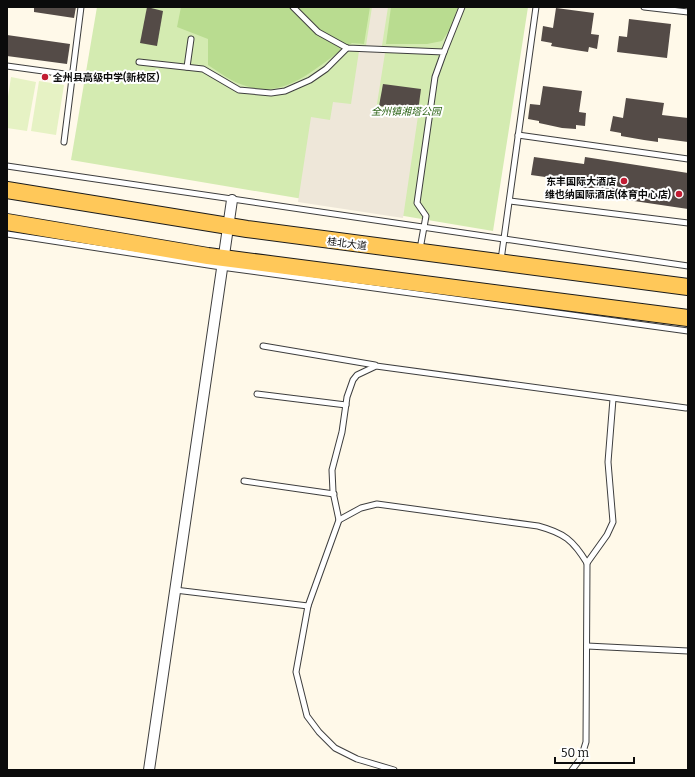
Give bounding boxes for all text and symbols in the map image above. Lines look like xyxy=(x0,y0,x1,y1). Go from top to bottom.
place label: 全州县高级中学(新校区) xyxy=(52,71,159,84)
marker: 全州县高级中学(新校区) xyxy=(40,72,50,82)
park label: 全州镇湘塔公园 xyxy=(371,106,443,118)
place label: 东丰国际大酒店 xyxy=(546,176,616,188)
marker: 东丰国际大酒店 xyxy=(619,176,629,186)
place label: 维也纳国际酒店(体育中心店) xyxy=(545,188,671,201)
marker: 维也纳国际酒店(体育中心店) xyxy=(674,189,684,199)
street label: 桂北大道 xyxy=(326,236,367,252)
scale bar xyxy=(555,739,634,765)
text: 50 m xyxy=(561,746,590,760)

